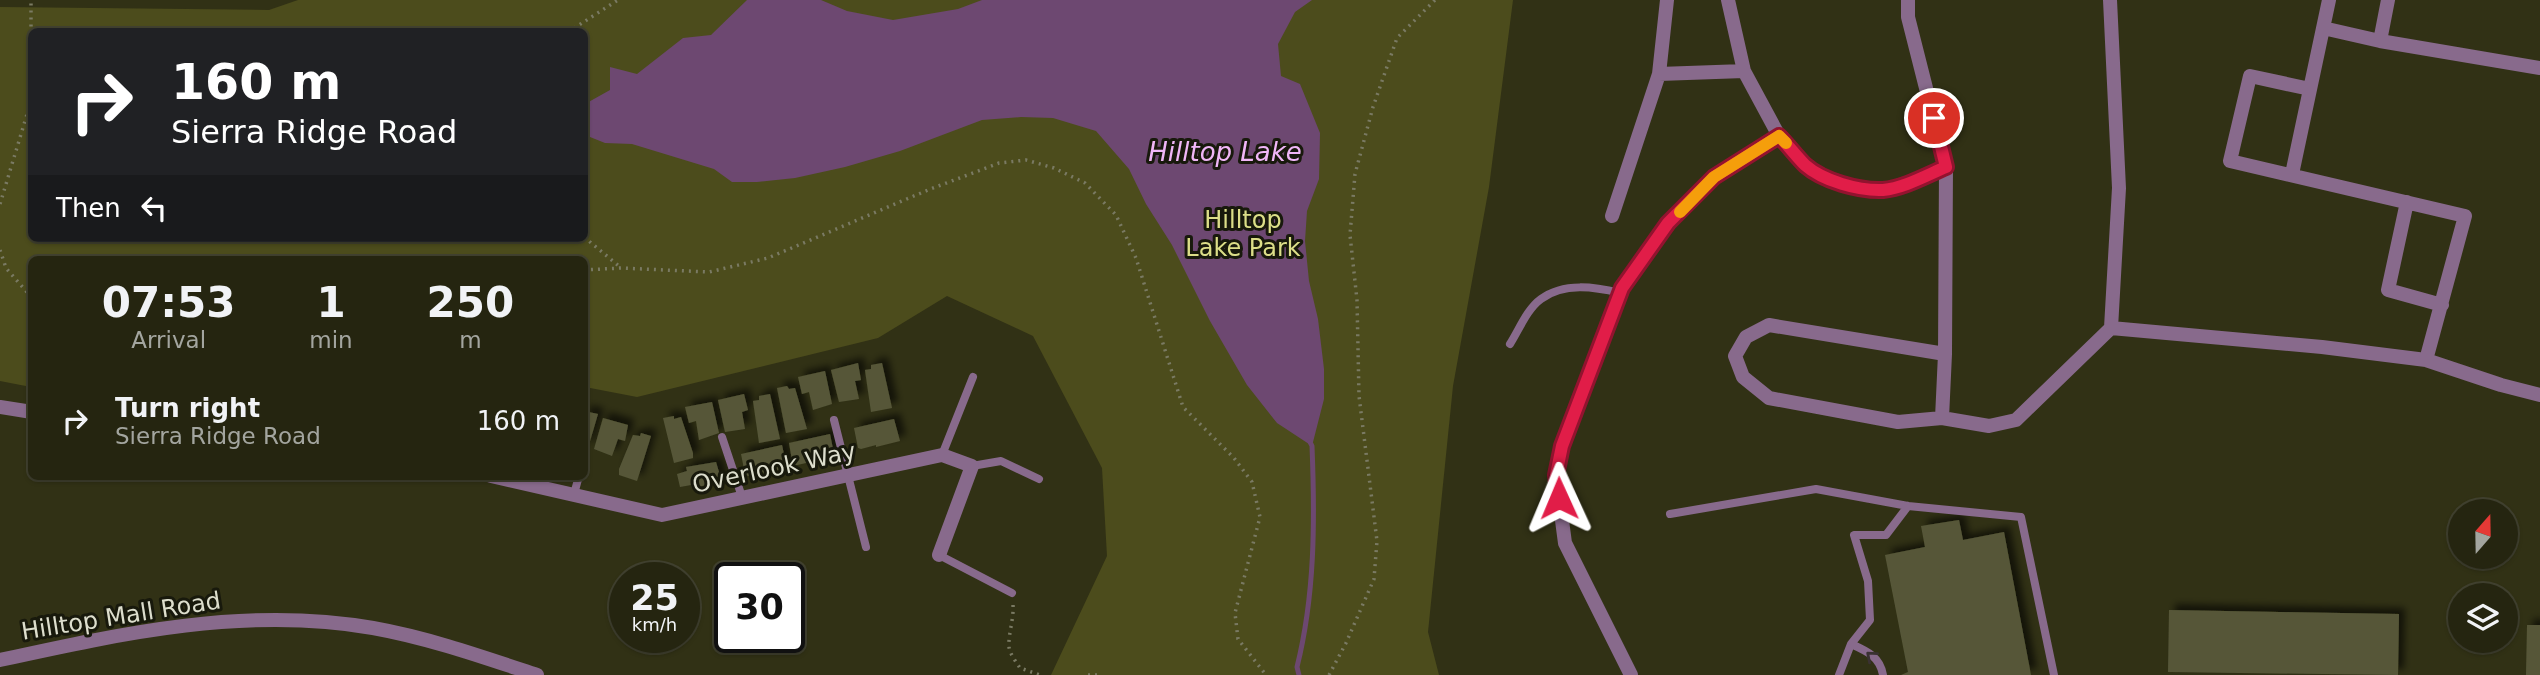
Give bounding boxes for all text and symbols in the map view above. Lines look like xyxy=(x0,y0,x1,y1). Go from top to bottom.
text: 160 m xyxy=(171,54,341,111)
icon: right xyxy=(56,56,147,147)
pin xyxy=(1904,88,1964,148)
icon: arrive xyxy=(1915,99,1953,137)
text: Sierra Ridge Road xyxy=(171,113,457,151)
water label: Hilltop Lake xyxy=(1148,137,1302,167)
icon: left xyxy=(135,189,173,227)
text: Then xyxy=(56,193,121,223)
park label: Hilltop Lake Park xyxy=(1185,206,1301,262)
text: 07:53 xyxy=(102,278,236,327)
text: 1 xyxy=(316,278,346,327)
text: 250 xyxy=(427,278,514,327)
text: Arrival xyxy=(131,327,206,353)
text: min xyxy=(309,327,353,353)
text: m xyxy=(459,327,482,353)
text: Turn right xyxy=(115,393,260,423)
icon: right xyxy=(56,402,94,440)
text: 160 m xyxy=(477,406,560,436)
text: Sierra Ridge Road xyxy=(115,423,321,449)
street label: Overlook Way xyxy=(690,437,858,499)
position arrow xyxy=(1522,461,1596,535)
north arrow xyxy=(2448,499,2518,569)
map controls xyxy=(2448,499,2518,653)
speed limit sign: 30 xyxy=(714,562,805,653)
text: 25 xyxy=(630,578,679,618)
button: layers xyxy=(2448,583,2518,653)
street label: Hilltop Mall Road xyxy=(19,586,223,646)
text: km/h xyxy=(632,614,677,635)
one-way arrow xyxy=(1866,652,1879,665)

